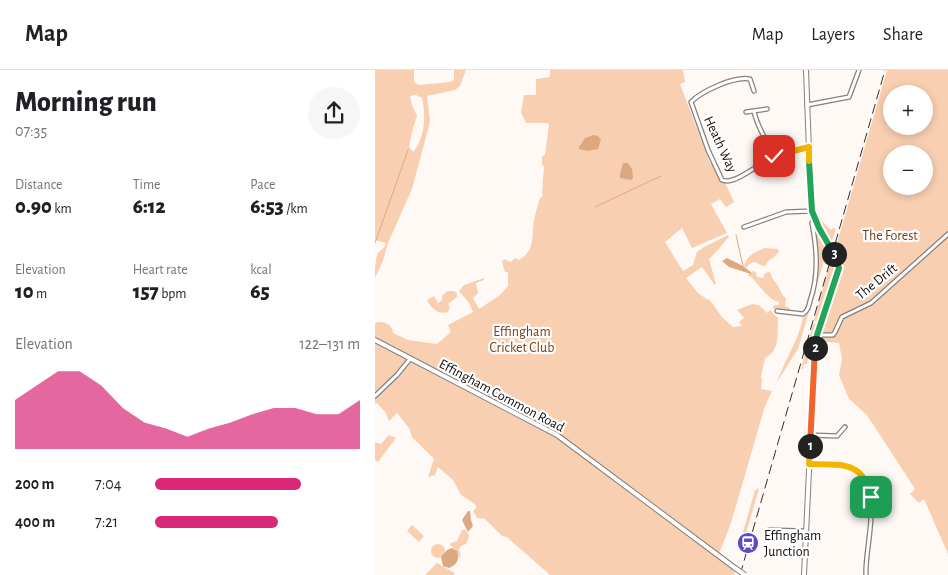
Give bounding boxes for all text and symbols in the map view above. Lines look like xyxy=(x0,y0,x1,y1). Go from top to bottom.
text: Map xyxy=(25,22,68,46)
text: Map xyxy=(752,26,783,44)
text: Layers xyxy=(811,26,855,44)
text: Share xyxy=(883,26,923,44)
map controls xyxy=(883,85,933,195)
button: + xyxy=(883,85,933,135)
button: share xyxy=(308,87,360,139)
text: Morning run xyxy=(15,89,157,117)
street label: Heath Way xyxy=(701,114,739,175)
text: 07:35 xyxy=(15,123,47,139)
pin xyxy=(753,135,795,177)
icon: check xyxy=(760,142,788,170)
button: − xyxy=(883,145,933,195)
text: Distance xyxy=(15,178,62,192)
text: Time xyxy=(133,178,161,192)
text: Pace xyxy=(250,178,276,192)
text: 0.90 xyxy=(15,196,52,217)
text: 6:12 xyxy=(133,196,166,217)
text: 6:53 xyxy=(250,196,284,217)
text: km xyxy=(52,202,72,216)
text: /km xyxy=(284,202,308,216)
park label: The Forest xyxy=(862,229,918,243)
pin: 3 xyxy=(821,242,847,266)
text: 3 xyxy=(831,247,838,261)
street label: The Drift xyxy=(853,261,900,302)
text: Elevation xyxy=(15,263,66,277)
text: Heart rate xyxy=(133,263,188,277)
text: kcal xyxy=(250,263,272,277)
text: 10 xyxy=(15,281,34,302)
text: 157 xyxy=(133,281,159,302)
text: 65 xyxy=(250,281,270,302)
text: m xyxy=(34,287,47,301)
text: bpm xyxy=(159,287,187,301)
park label: Effingham Cricket Club xyxy=(490,325,554,355)
text: Elevation xyxy=(15,336,73,352)
text: 122–131 m xyxy=(299,336,360,352)
pin: 2 xyxy=(803,336,827,360)
text: 2 xyxy=(812,341,819,355)
street label: Effingham Common Road xyxy=(437,357,567,435)
pin: 1 xyxy=(797,434,823,458)
text: 1 xyxy=(808,439,813,453)
text: 200 m xyxy=(15,476,55,492)
text: 7:04 xyxy=(95,476,121,492)
pin xyxy=(850,476,892,518)
icon: arrive xyxy=(857,483,885,511)
text: 400 m xyxy=(15,514,55,530)
text: 7:21 xyxy=(95,514,118,530)
place label: Effingham Junction xyxy=(764,529,821,559)
station icon: Effingham Junction xyxy=(736,531,760,555)

